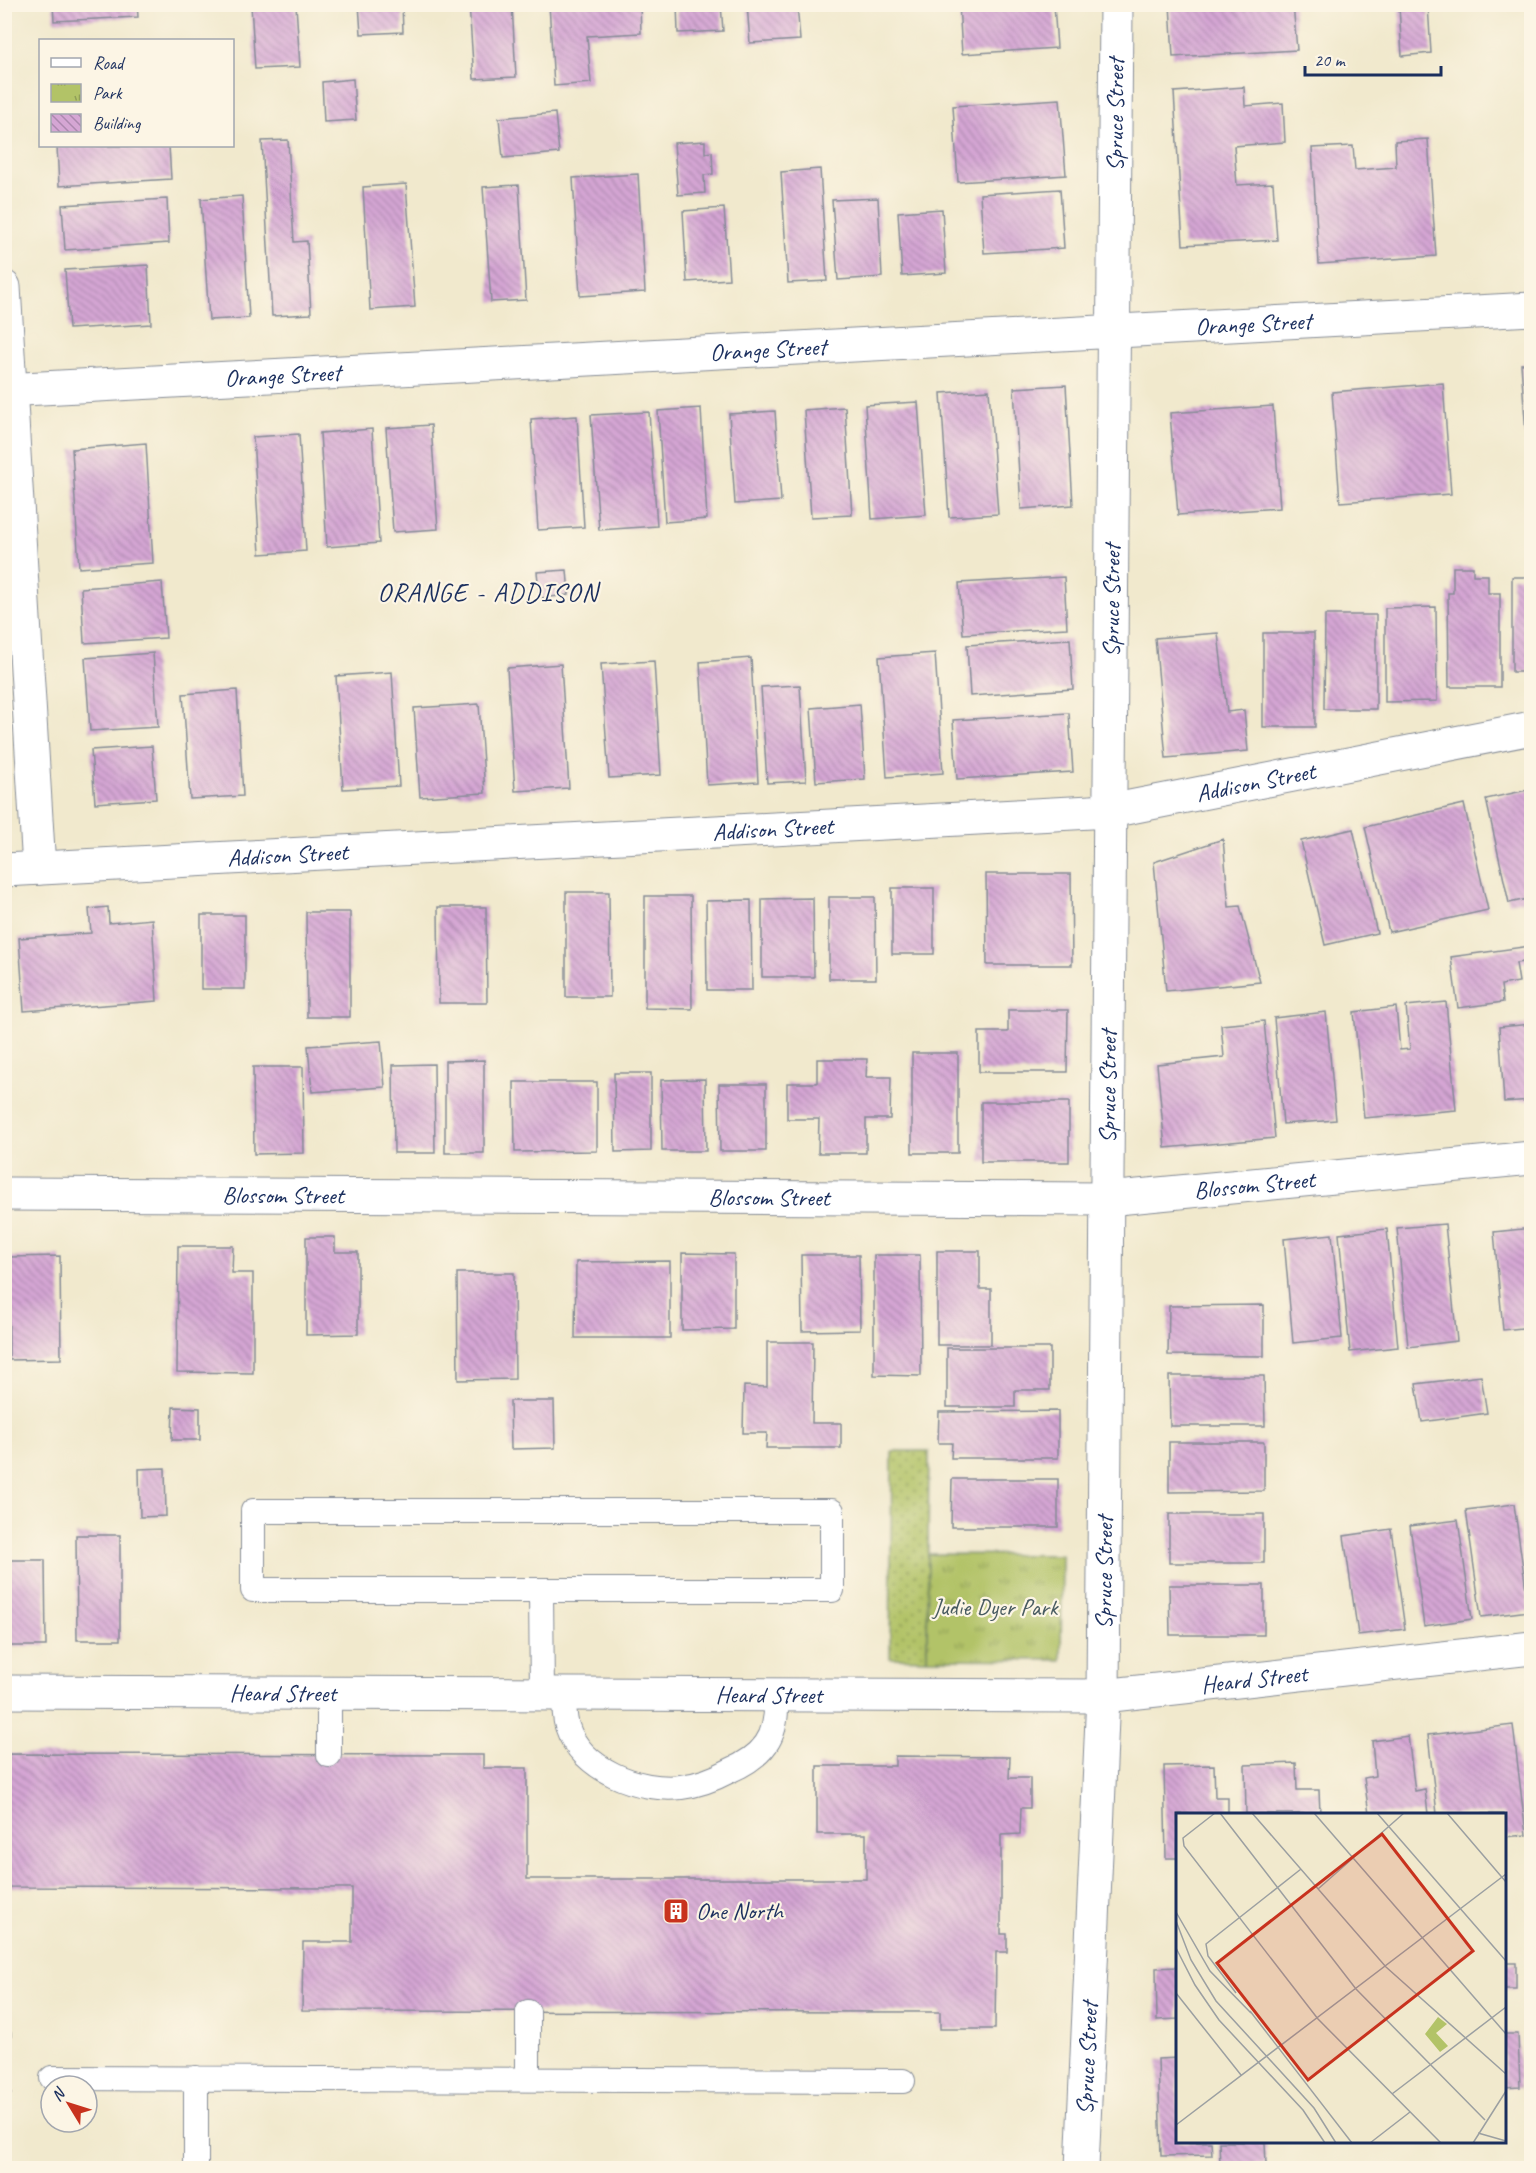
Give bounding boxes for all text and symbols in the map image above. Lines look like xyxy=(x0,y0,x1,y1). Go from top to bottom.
legend xyxy=(39,39,234,147)
scale bar xyxy=(1305,39,1442,77)
text: 20 m xyxy=(1314,49,1347,71)
text: Road xyxy=(93,52,126,74)
street label: Spruce Street xyxy=(1100,55,1131,171)
text: Park xyxy=(93,82,123,104)
text: Building xyxy=(93,112,142,134)
street label: Orange Street xyxy=(1194,306,1315,342)
street label: Orange Street xyxy=(709,331,830,368)
street label: Orange Street xyxy=(224,357,344,393)
street label: Spruce Street xyxy=(1096,541,1127,657)
district label: ORANGE - ADDISON xyxy=(378,576,601,609)
street label: Addison Street xyxy=(1194,756,1320,809)
street label: Addison Street xyxy=(712,811,836,847)
street label: Addison Street xyxy=(227,837,351,873)
street label: Spruce Street xyxy=(1092,1027,1123,1143)
street label: Blossom Street xyxy=(1193,1164,1318,1206)
street label: Blossom Street xyxy=(222,1180,346,1211)
street label: Blossom Street xyxy=(708,1182,832,1213)
street label: Spruce Street xyxy=(1089,1513,1119,1629)
park label: Judie Dyer Park xyxy=(932,1592,1060,1622)
street label: Heard Street xyxy=(1199,1658,1311,1700)
street label: Heard Street xyxy=(230,1678,338,1708)
street label: Heard Street xyxy=(716,1680,824,1710)
inset map xyxy=(1176,1813,1506,2143)
building icon: One North xyxy=(661,1896,691,1926)
place label: One North xyxy=(696,1896,785,1926)
street label: Spruce Street xyxy=(1069,1998,1105,2115)
north arrow xyxy=(39,2074,99,2134)
text: N xyxy=(47,2083,71,2105)

